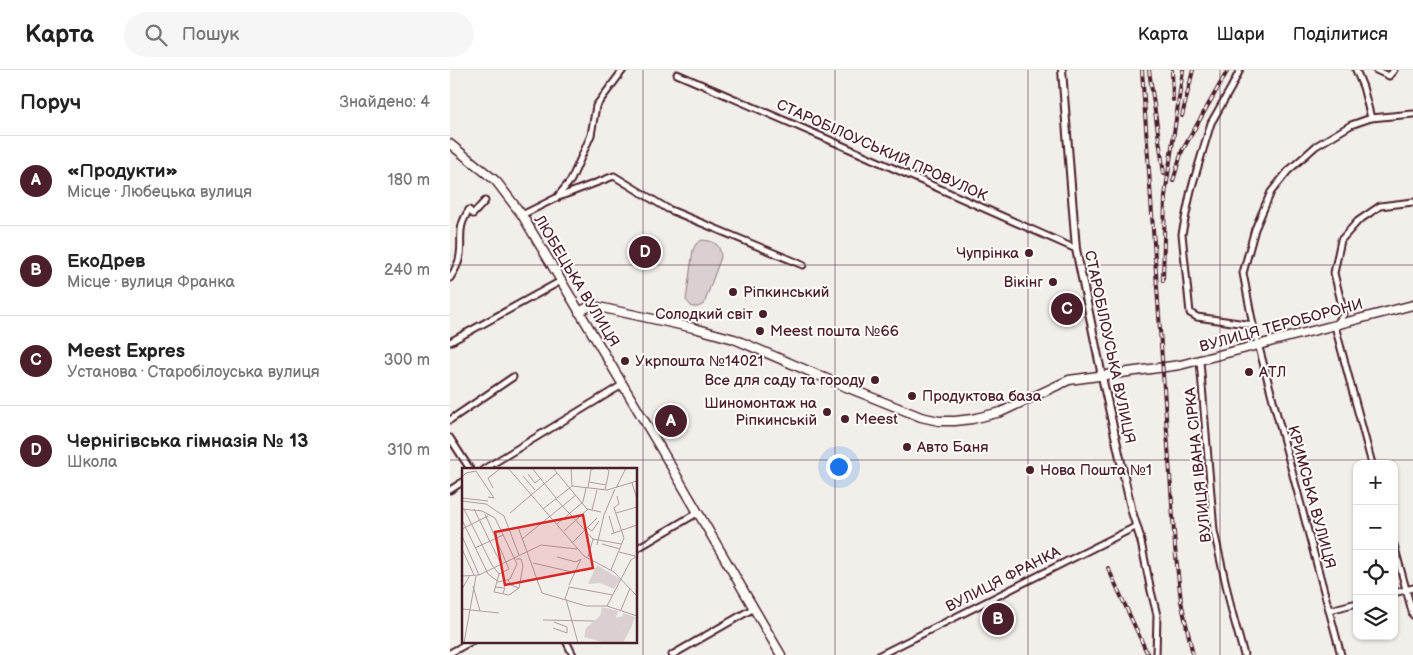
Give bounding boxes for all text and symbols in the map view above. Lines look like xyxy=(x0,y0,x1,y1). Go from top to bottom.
search box xyxy=(124,12,474,57)
text: Карта xyxy=(25,20,94,49)
icon: search xyxy=(142,21,170,49)
text: Пошук xyxy=(182,23,239,46)
text: Карта xyxy=(1138,24,1188,45)
text: Шари xyxy=(1216,24,1265,45)
text: Поділитися xyxy=(1293,24,1388,45)
text: Поруч xyxy=(20,90,81,115)
text: Знайдено: 4 xyxy=(340,93,430,112)
street label: СТАРОБІЛОУСЬКИЙ ПРОВУЛОК xyxy=(773,95,990,206)
text: «Продукти» xyxy=(67,160,178,183)
text: A xyxy=(31,171,41,190)
text: 180 m xyxy=(388,171,430,190)
text: Місце · Любецька вулиця xyxy=(67,183,252,202)
street label: ЛЮБЕЦЬКА ВУЛИЦЯ xyxy=(529,211,623,351)
pin: D xyxy=(629,233,661,271)
place label: Чупрінка xyxy=(956,244,1019,263)
marker: Чупрінка xyxy=(1023,247,1035,259)
street label: СТАРОБІЛОУСЬКА ВУЛИЦЯ xyxy=(1080,249,1139,445)
text: ЕкоДрев xyxy=(67,250,145,273)
text: B xyxy=(30,261,42,280)
text: 240 m xyxy=(384,261,430,280)
text: Місце · вулиця Франка xyxy=(67,273,235,292)
place label: Вікінг xyxy=(1004,273,1043,292)
marker: Вікінг xyxy=(1047,276,1059,288)
place label: Ріпкинський xyxy=(743,283,829,302)
marker: Ріпкинський xyxy=(727,286,739,298)
pin: C xyxy=(1051,290,1083,328)
street label: ВУЛИЦЯ ТЕРОБОРОНИ xyxy=(1197,295,1365,356)
place label: Солодкий світ xyxy=(655,305,753,324)
marker: Солодкий світ xyxy=(757,308,769,320)
place label: Meest пошта №66 xyxy=(770,322,899,341)
marker: Meest пошта №66 xyxy=(754,325,766,337)
text: Meest Expres xyxy=(67,340,185,363)
text: C xyxy=(30,351,42,370)
text: 300 m xyxy=(384,351,430,370)
place label: Укрпошта №14021 xyxy=(635,352,763,371)
marker: Укрпошта №14021 xyxy=(619,355,631,367)
text: Установа · Старобілоуська вулиця xyxy=(67,363,320,382)
place label: АТЛ xyxy=(1258,363,1286,382)
marker: АТЛ xyxy=(1243,366,1255,378)
place label: Все для саду та городу xyxy=(705,371,865,390)
marker: Все для саду та городу xyxy=(869,374,881,386)
street label: ВУЛИЦЯ ІВАНА СІРКА xyxy=(1181,386,1216,543)
place label: Продуктова база xyxy=(922,387,1042,406)
marker: Продуктова база xyxy=(906,390,918,402)
place label: Шиномонтаж на Ріпкинській xyxy=(704,394,817,430)
pin: A xyxy=(655,402,687,440)
marker: Шиномонтаж на Ріпкинській xyxy=(821,406,833,418)
place label: Meest xyxy=(855,410,898,429)
marker: Meest xyxy=(839,413,851,425)
street label: КРИМСЬКА ВУЛИЦЯ xyxy=(1283,423,1340,571)
text: Чернігівська гімназія № 13 xyxy=(67,430,308,453)
place label: Авто Баня xyxy=(916,438,989,457)
text: D xyxy=(30,441,42,460)
text: 310 m xyxy=(387,441,430,460)
marker: Авто Баня xyxy=(901,441,913,453)
text: Школа xyxy=(67,453,117,472)
your location xyxy=(826,454,852,480)
map controls xyxy=(1353,460,1398,640)
button: + xyxy=(1353,460,1398,505)
place label: Нова Пошта №1 xyxy=(1040,461,1152,480)
marker: Нова Пошта №1 xyxy=(1024,464,1036,476)
inset map xyxy=(462,468,638,642)
button: − xyxy=(1353,505,1398,550)
street label: ВУЛИЦЯ ФРАНКА xyxy=(943,542,1065,617)
button: locate xyxy=(1353,550,1398,595)
button: layers xyxy=(1353,595,1398,640)
pin: B xyxy=(982,600,1014,638)

